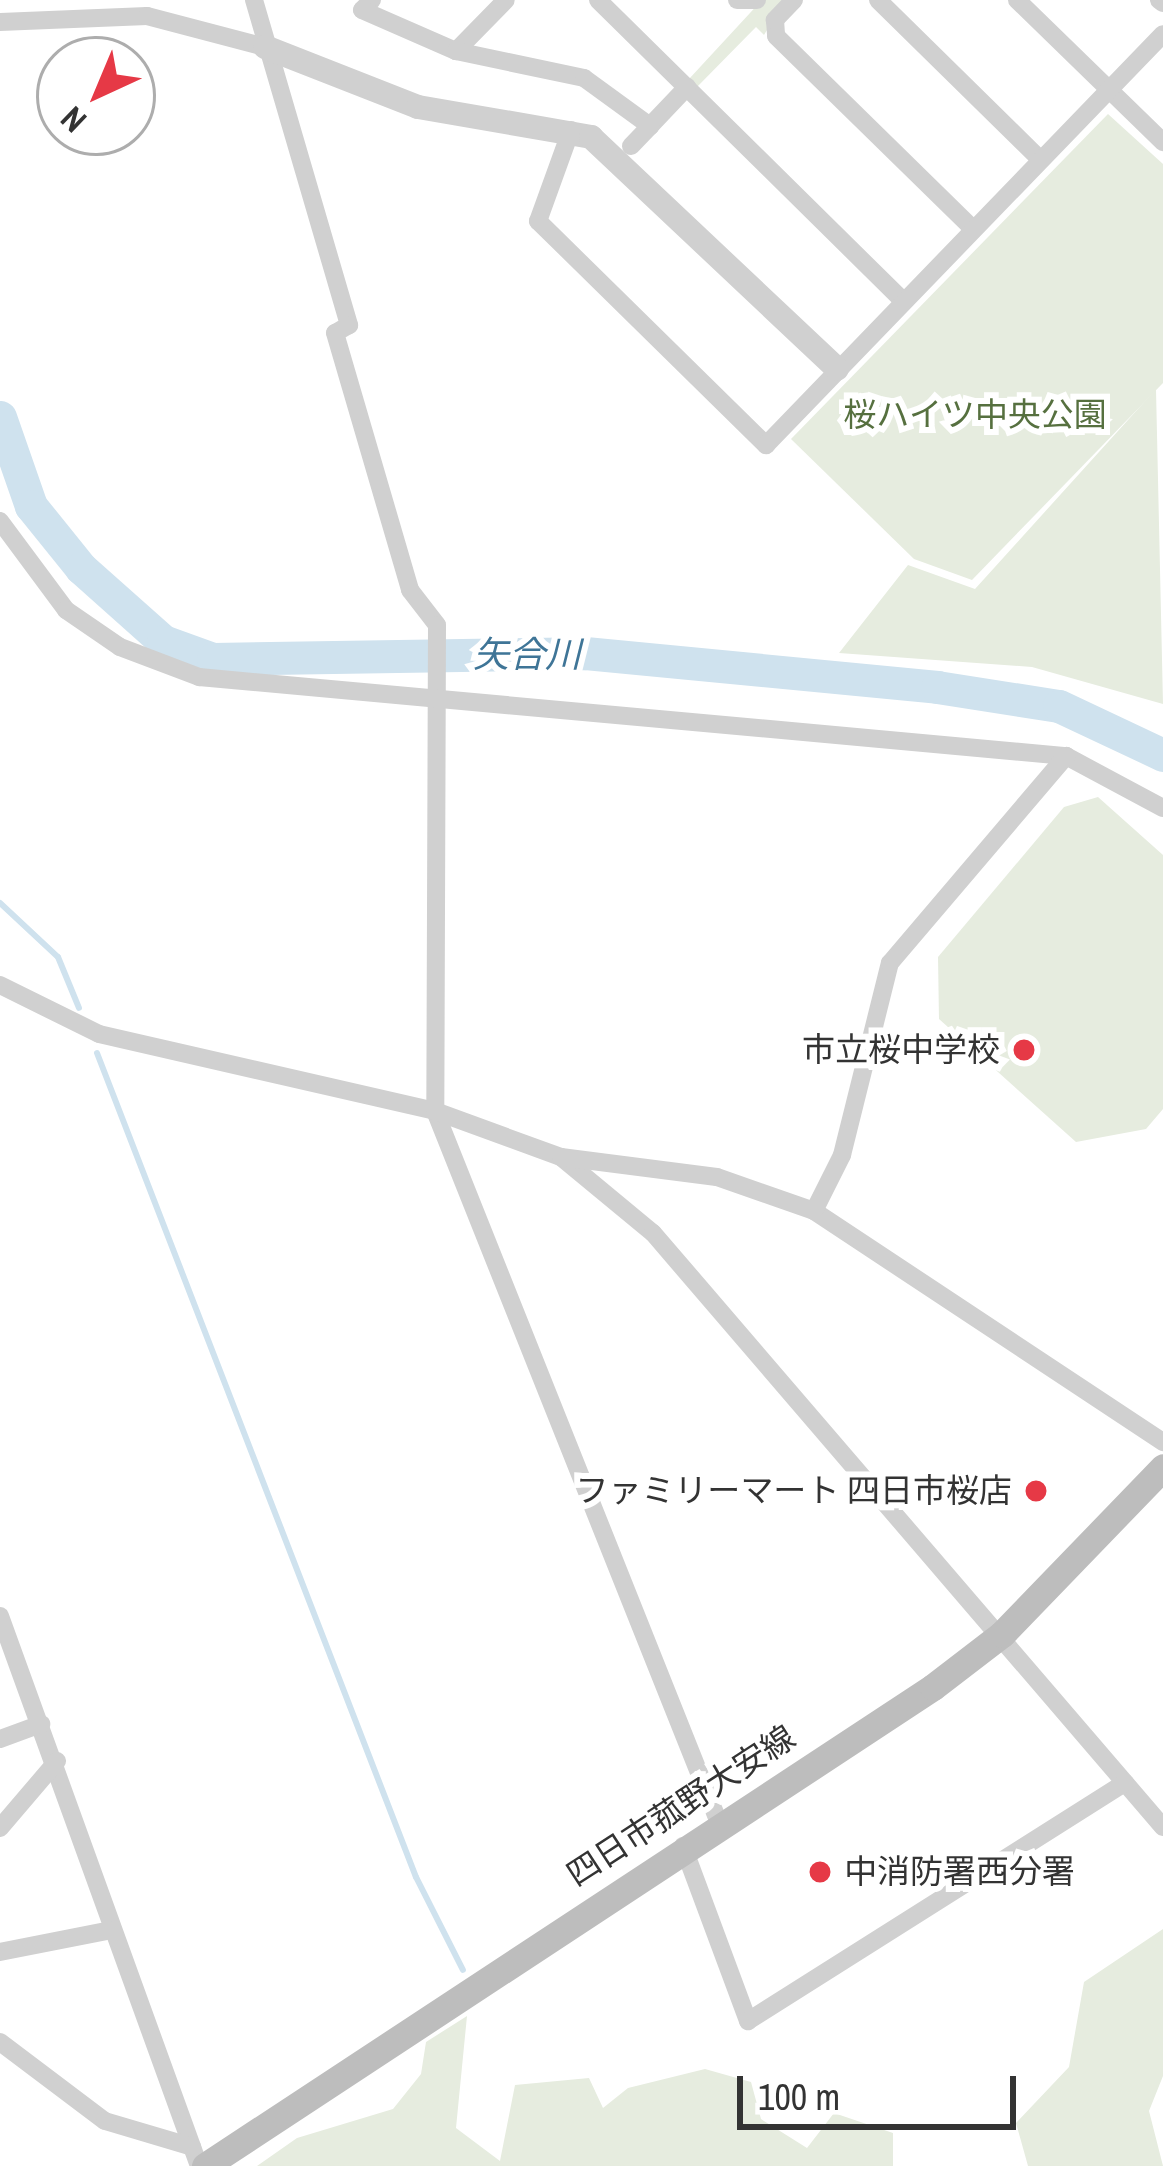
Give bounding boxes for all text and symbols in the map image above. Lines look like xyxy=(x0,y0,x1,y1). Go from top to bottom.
north arrow xyxy=(36,36,156,156)
text: N xyxy=(51,97,95,142)
park label: 桜ハイツ中央公園 xyxy=(843,395,1107,435)
water label: 矢合川 xyxy=(473,633,581,677)
place label: 市立桜中学校 xyxy=(802,1030,1000,1070)
marker: 市立桜中学校 xyxy=(1011,1037,1037,1063)
place label: ファミリーマート 四日市桜店 xyxy=(575,1471,1012,1511)
marker: ファミリーマート 四日市桜店 xyxy=(1023,1478,1049,1504)
street label: 四日市菰野大安線 xyxy=(560,1718,802,1894)
place label: 中消防署西分署 xyxy=(844,1852,1075,1892)
marker: 中消防署西分署 xyxy=(807,1859,833,1885)
scale bar xyxy=(743,2052,1022,2126)
text: 100 m xyxy=(758,2073,840,2121)

